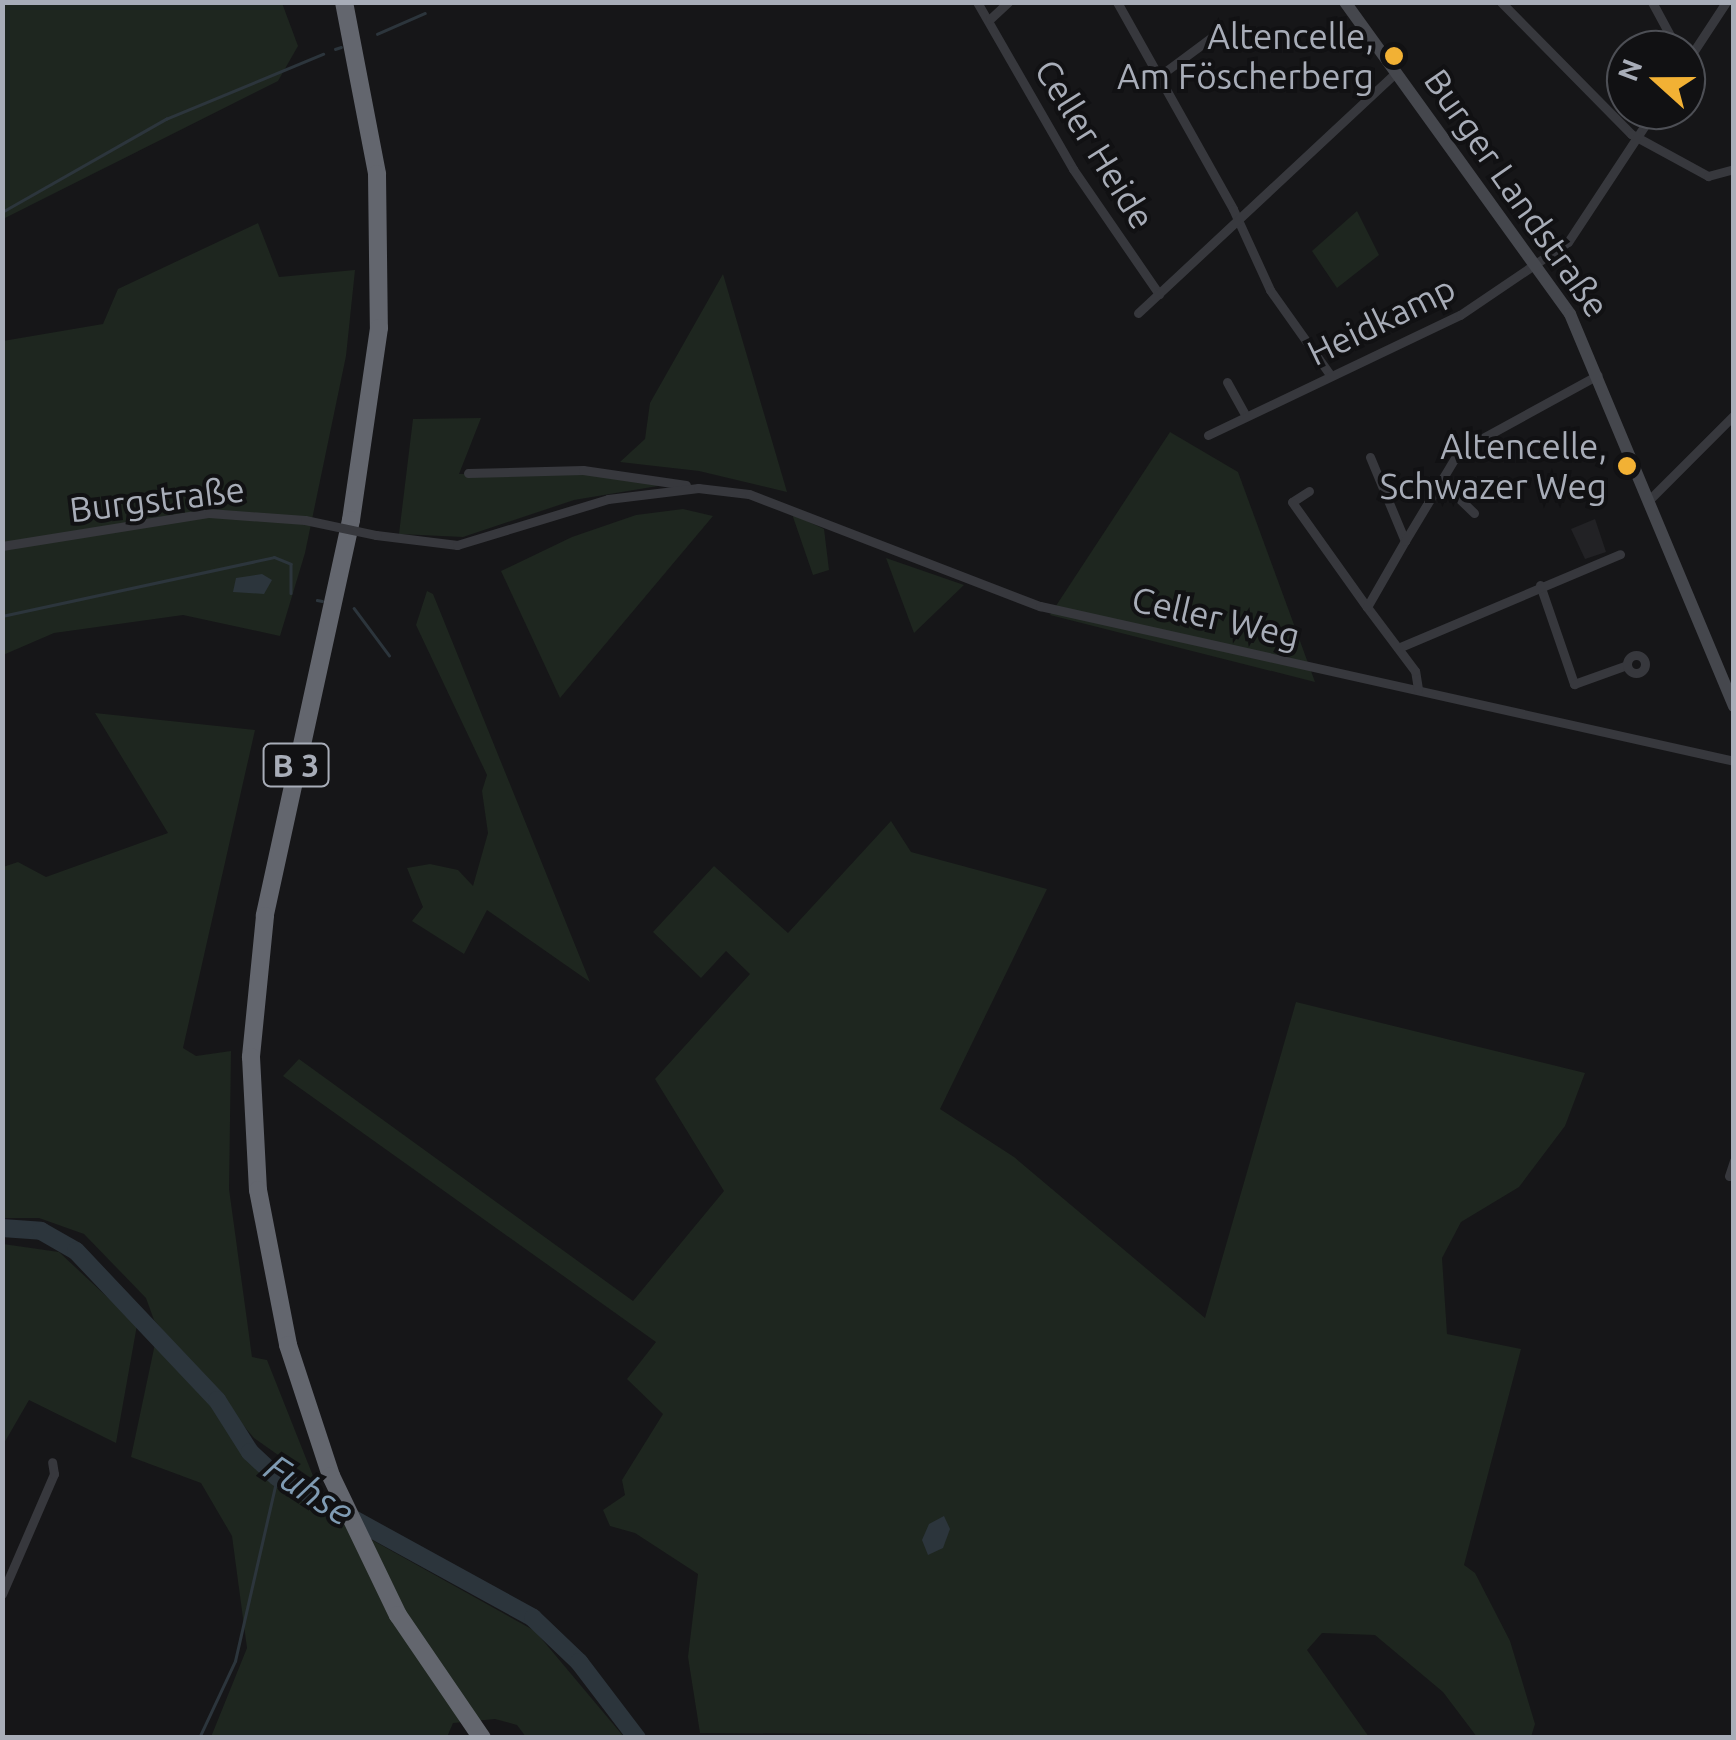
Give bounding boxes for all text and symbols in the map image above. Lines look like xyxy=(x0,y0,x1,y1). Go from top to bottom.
place label: Altencelle, Am Föscherberg xyxy=(1117,15,1374,97)
north arrow xyxy=(1606,30,1706,130)
marker: Altencelle, Am Föscherberg xyxy=(1383,45,1405,67)
street label: Celler Heide xyxy=(1026,52,1164,236)
text: N xyxy=(1611,54,1648,85)
street label: Burger Landstraße xyxy=(1416,61,1618,325)
street label: Heidkamp xyxy=(1300,266,1462,374)
place label: Altencelle, Schwazer Weg xyxy=(1380,425,1607,507)
marker: Altencelle, Schwazer Weg xyxy=(1616,455,1638,477)
street label: Burgstraße xyxy=(67,467,247,531)
street label: Celler Weg xyxy=(1128,577,1304,657)
road number: B 3 xyxy=(261,738,331,792)
water label: Fuhse xyxy=(256,1445,362,1535)

